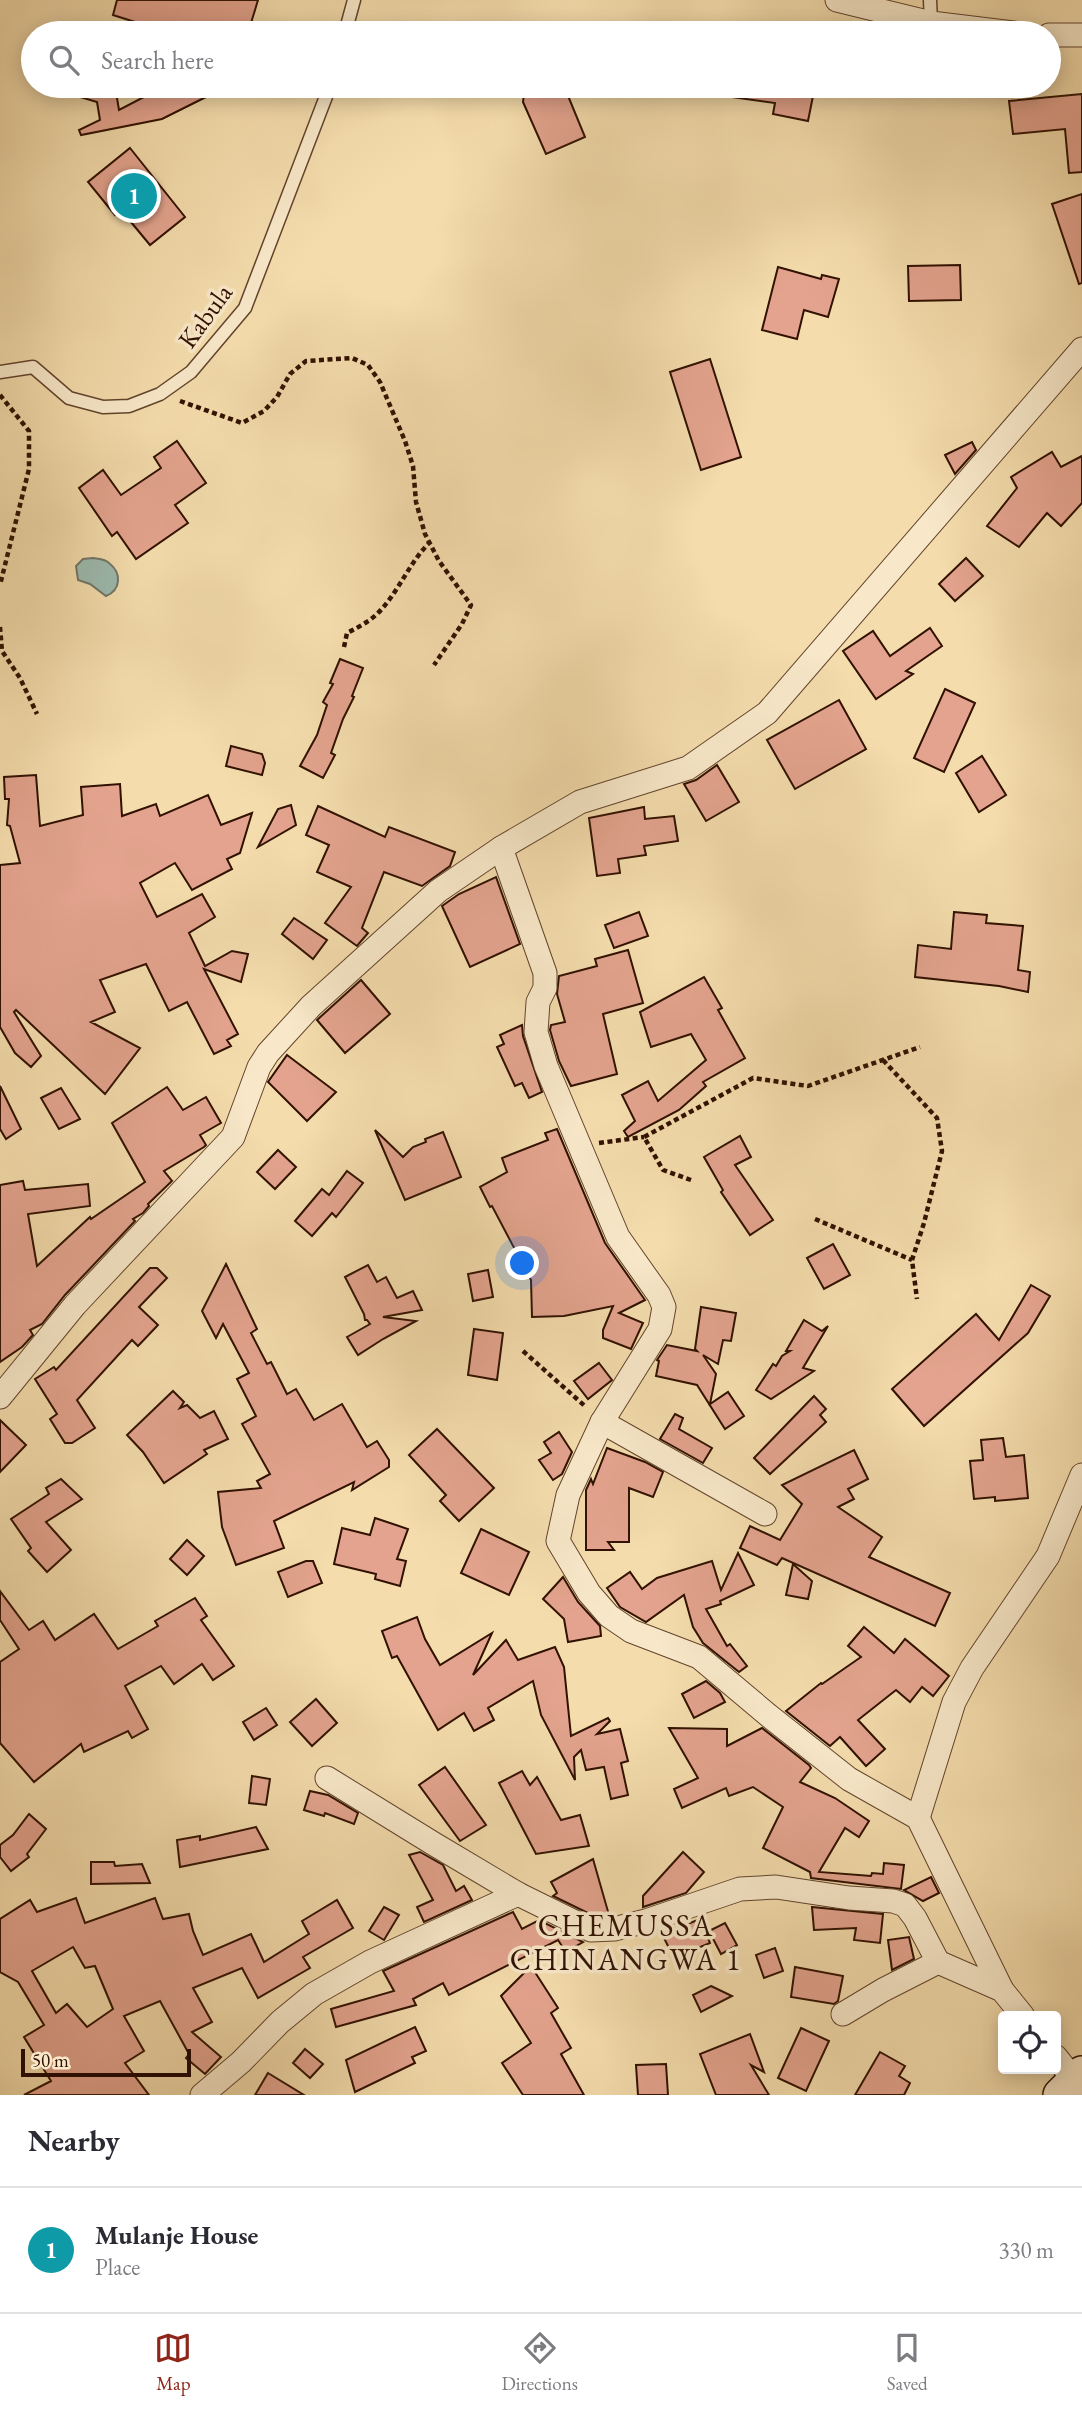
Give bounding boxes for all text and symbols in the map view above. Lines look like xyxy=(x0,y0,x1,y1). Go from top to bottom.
search box xyxy=(21,21,1061,98)
icon: search xyxy=(45,41,83,79)
text: Search here xyxy=(101,43,214,77)
pin: 1 xyxy=(111,170,157,222)
street label: Kabula xyxy=(170,276,240,355)
your location xyxy=(505,1246,539,1280)
district label: CHEMUSSA CHINANGWA 1 xyxy=(510,1906,742,1979)
map controls xyxy=(998,2011,1061,2074)
button: locate xyxy=(998,2011,1061,2074)
scale bar xyxy=(21,2046,191,2078)
text: 50 m xyxy=(32,2048,69,2073)
text: Nearby xyxy=(28,2121,120,2160)
text: Mulanje House xyxy=(95,2218,258,2252)
text: 1 xyxy=(45,2235,57,2265)
text: 330 m xyxy=(998,2235,1054,2265)
text: Place xyxy=(95,2252,140,2282)
tab: Map xyxy=(154,2329,192,2396)
tab: Directions xyxy=(501,2329,578,2396)
tab: Saved xyxy=(887,2329,928,2396)

